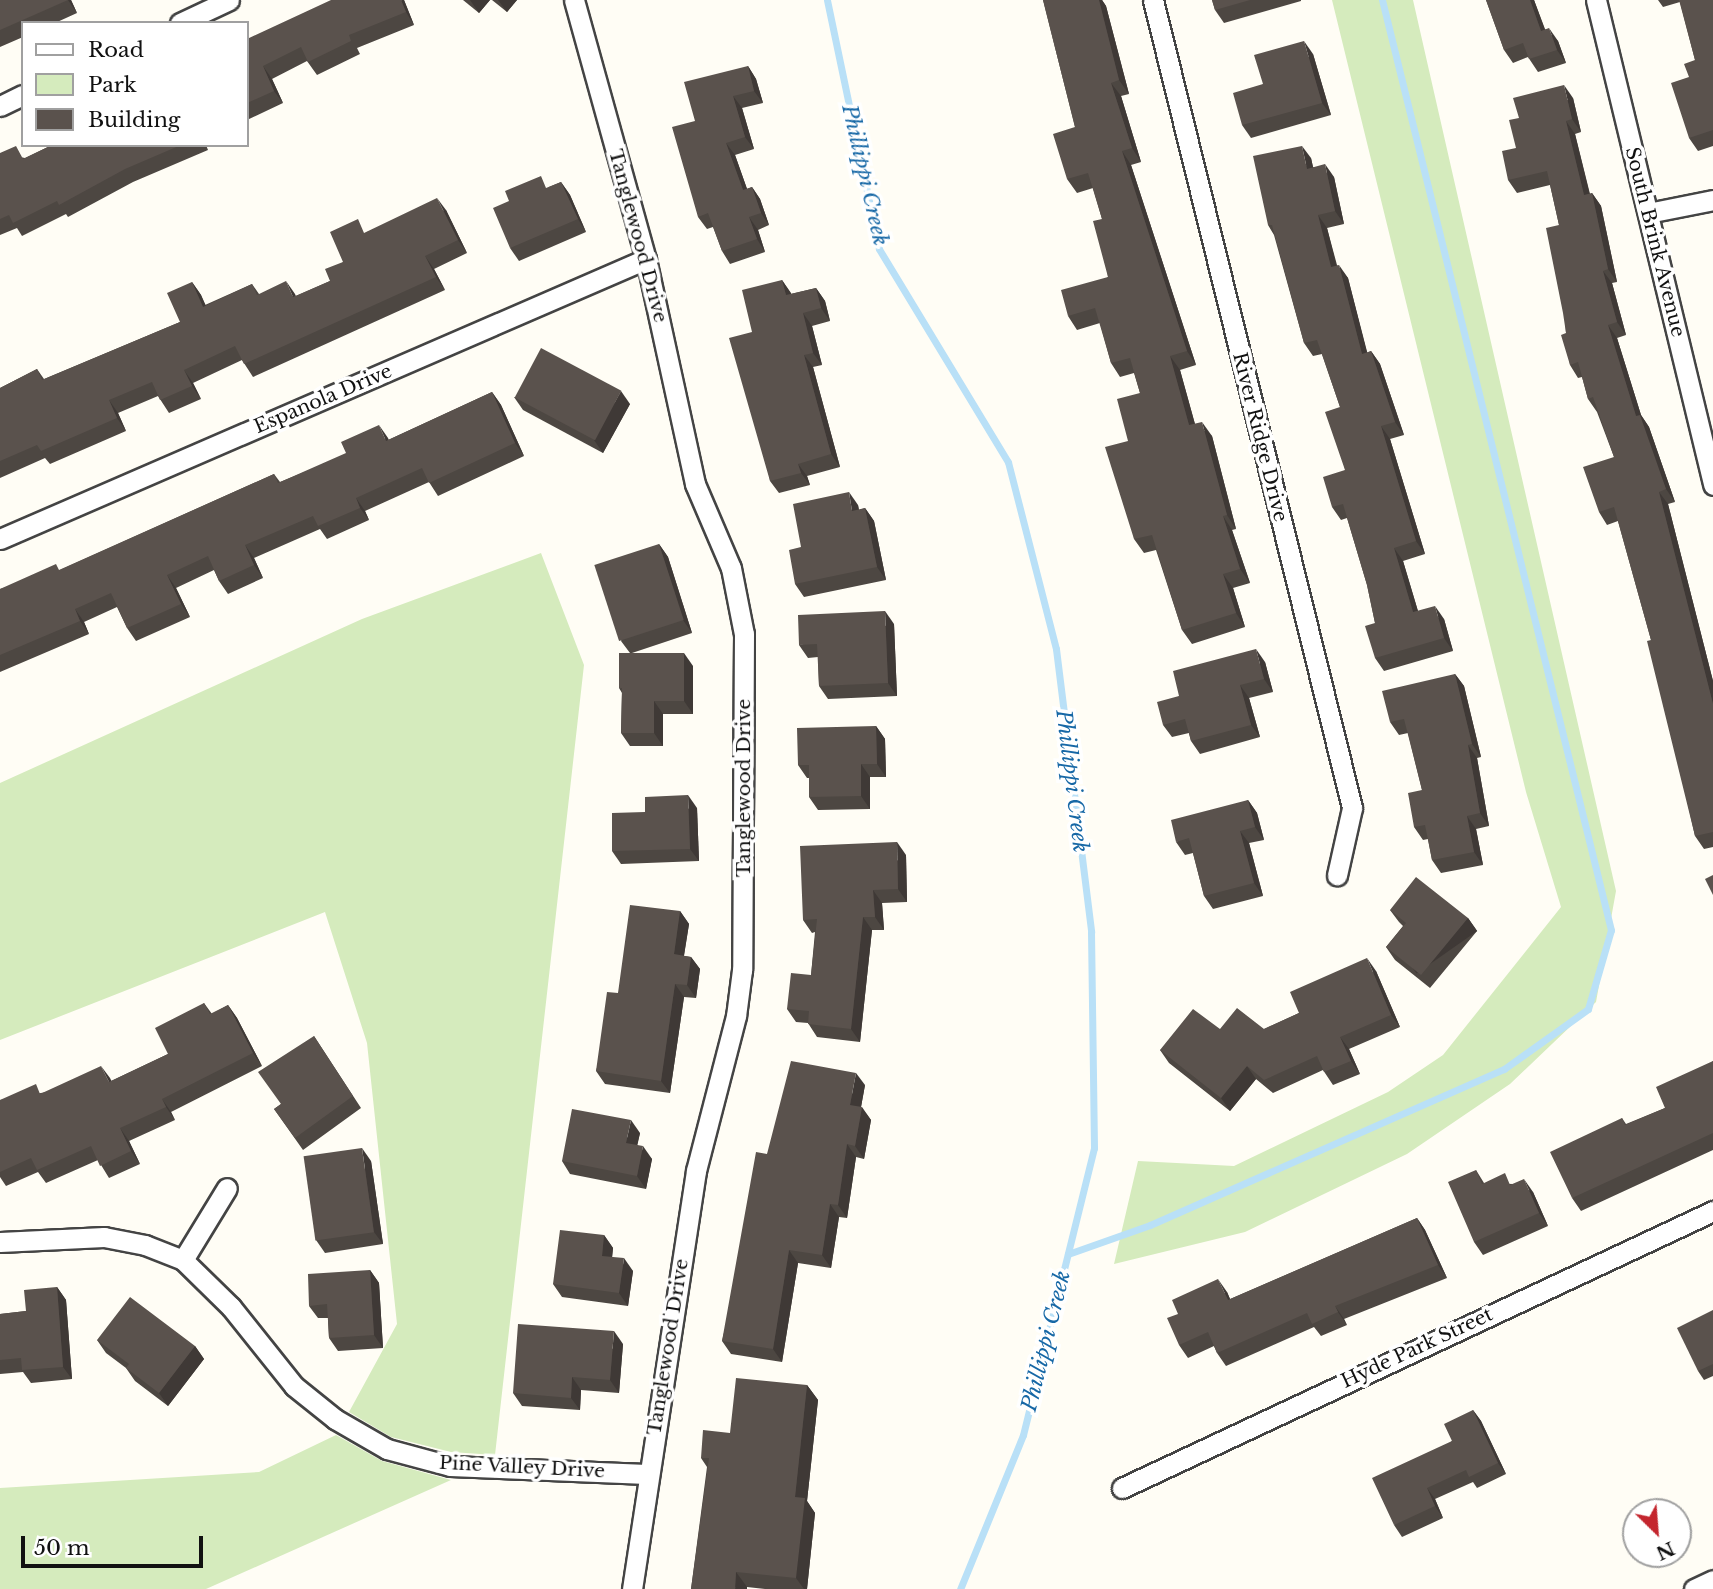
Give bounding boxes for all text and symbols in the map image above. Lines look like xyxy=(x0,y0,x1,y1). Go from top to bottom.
legend xyxy=(21,21,248,147)
text: Road xyxy=(88,37,144,63)
text: Park xyxy=(88,72,137,98)
water label: Phillippi Creek xyxy=(836,102,894,248)
text: Building xyxy=(88,107,180,133)
street label: South Brink Avenue xyxy=(1620,144,1690,340)
street label: Tanglewood Drive xyxy=(604,147,672,325)
street label: River Ridge Drive xyxy=(1228,350,1292,524)
street label: Espanola Drive xyxy=(251,360,395,438)
street label: Tanglewood Drive xyxy=(733,699,755,877)
water label: Phillippi Creek xyxy=(1051,708,1093,854)
street label: Tanglewood Drive xyxy=(643,1257,693,1437)
water label: Phillippi Creek xyxy=(1016,1268,1076,1414)
street label: Hyde Park Street xyxy=(1338,1303,1496,1393)
street label: Pine Valley Drive xyxy=(438,1451,606,1483)
north arrow xyxy=(1622,1498,1692,1568)
scale bar xyxy=(24,1522,206,1566)
text: 50 m xyxy=(34,1535,89,1561)
text: N xyxy=(1652,1536,1678,1565)

